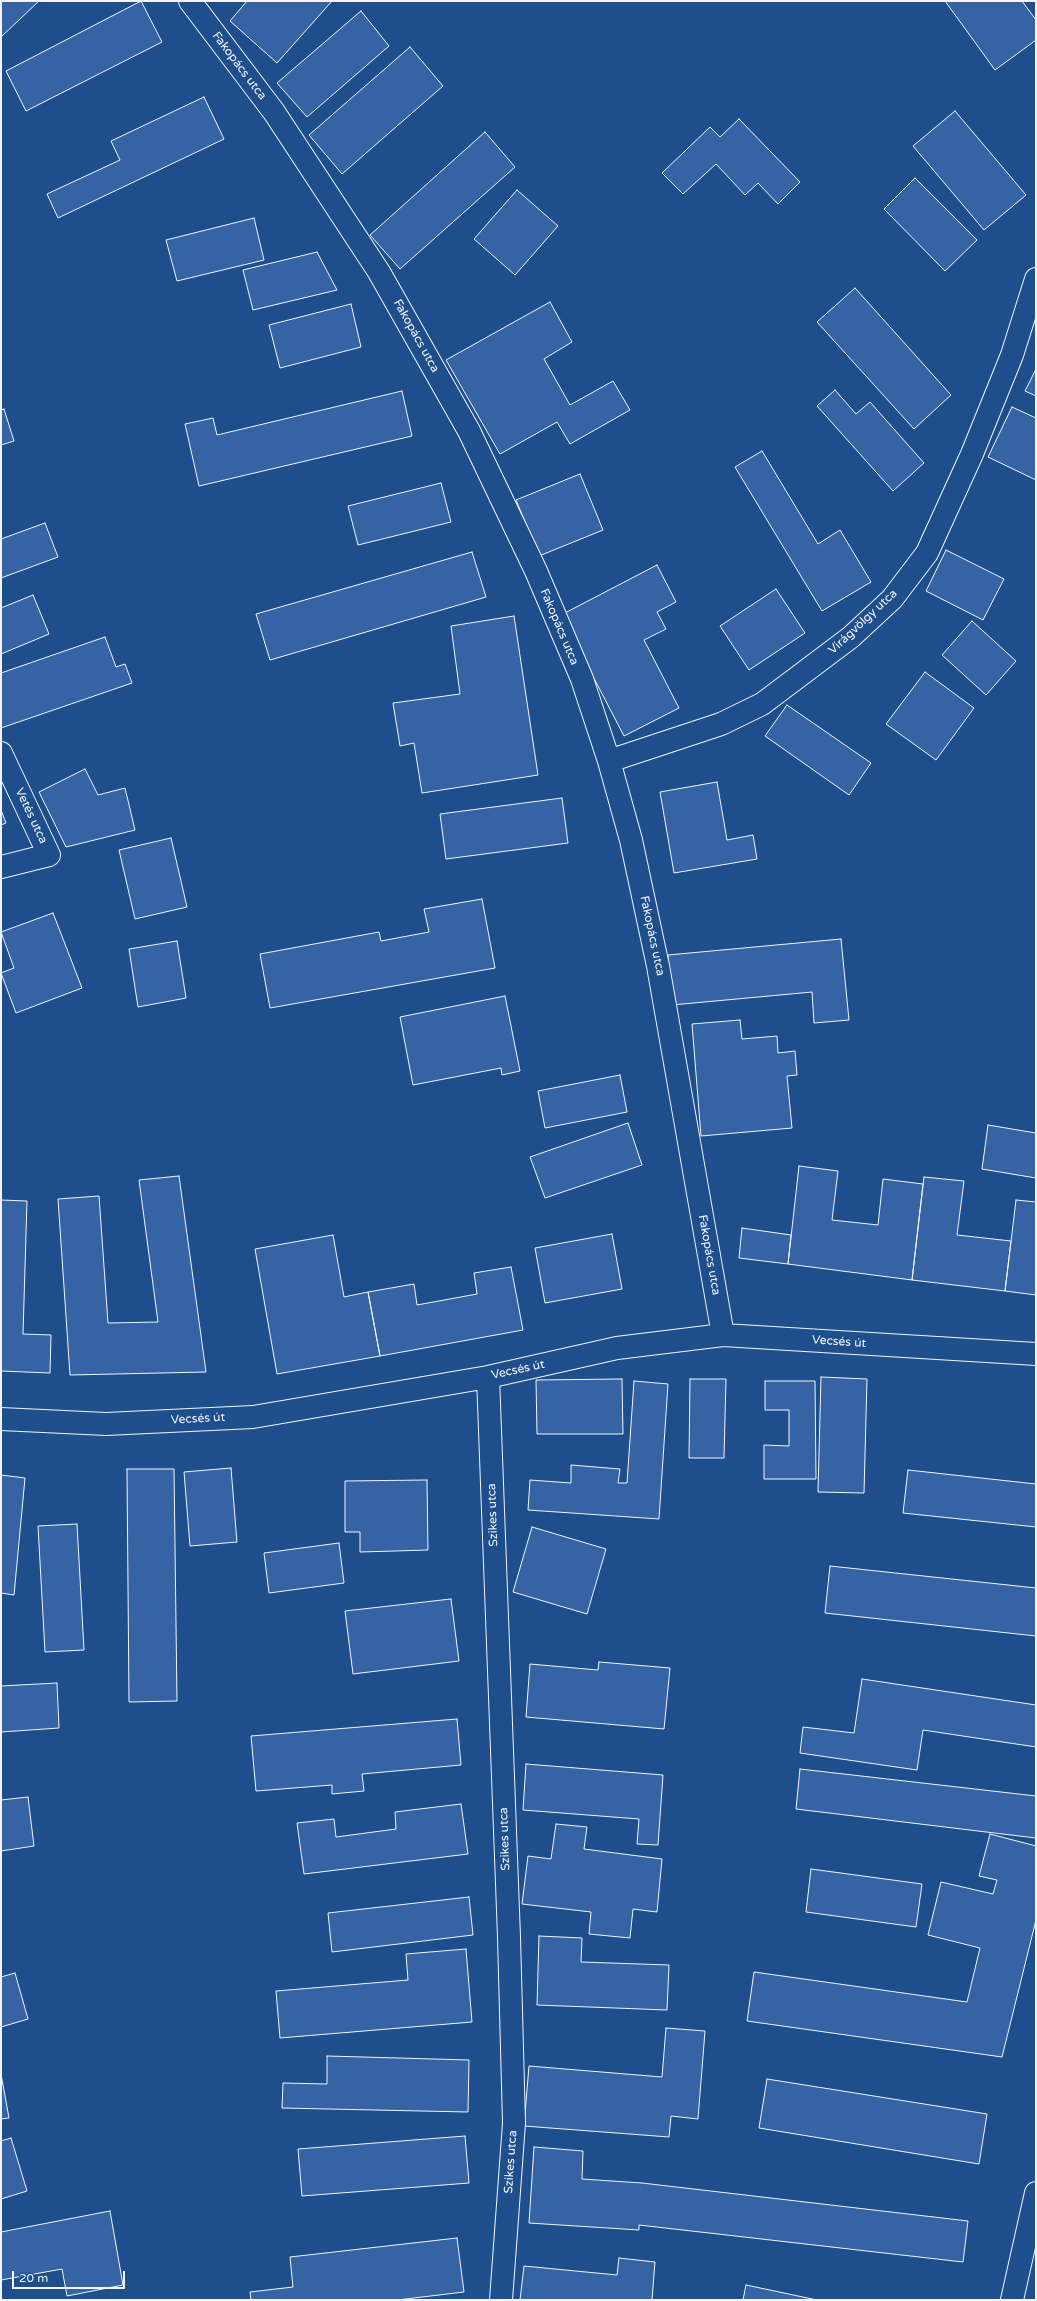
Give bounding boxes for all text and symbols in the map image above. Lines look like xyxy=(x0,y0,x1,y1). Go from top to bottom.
street label: Fakopács utca xyxy=(209,29,269,103)
street label: Fakopács utca xyxy=(390,297,442,375)
street label: Virágvölgy utca xyxy=(826,586,900,658)
street label: Fakopács utca xyxy=(536,587,582,667)
street label: Vetés utca xyxy=(12,786,50,846)
street label: Fakopács utca xyxy=(636,895,668,977)
street label: Fakopács utca xyxy=(695,1214,723,1296)
street label: Vecsés út xyxy=(811,1333,867,1351)
street label: Vecsés út xyxy=(490,1357,546,1383)
street label: Vecsés út xyxy=(171,1410,225,1428)
street label: Szikes utca xyxy=(485,1483,501,1547)
street label: Szikes utca xyxy=(497,1807,513,1871)
street label: Szikes utca xyxy=(502,2130,520,2194)
scale bar xyxy=(14,2263,127,2289)
text: 20 m xyxy=(19,2271,48,2285)

